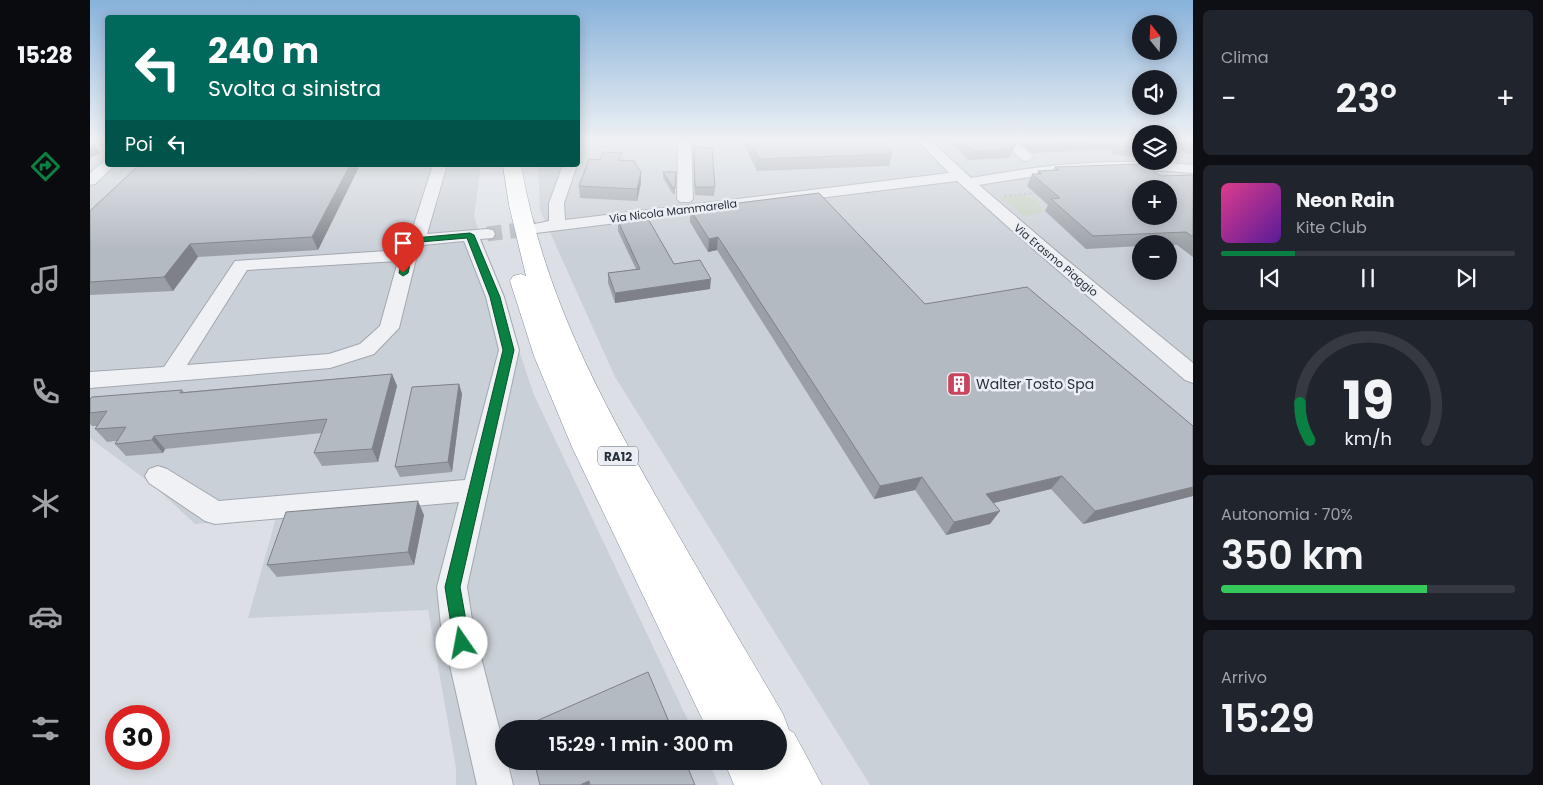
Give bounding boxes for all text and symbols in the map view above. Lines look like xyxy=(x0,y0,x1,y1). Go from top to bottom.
north arrow xyxy=(1132,15,1178,60)
map controls xyxy=(1132,15,1177,280)
text: 240 m xyxy=(208,26,319,75)
icon: left xyxy=(125,35,190,100)
text: 15:28 xyxy=(17,40,73,71)
text: Clima xyxy=(1221,46,1269,69)
button: sound xyxy=(1132,70,1177,115)
text: 23° xyxy=(1335,72,1397,125)
text: Svolta a sinistra xyxy=(208,73,381,104)
text: − xyxy=(1221,79,1236,118)
text: + xyxy=(1496,79,1515,118)
button: layers xyxy=(1132,125,1177,170)
icon: left xyxy=(163,130,191,158)
text: Poi xyxy=(125,131,153,158)
icon: directions xyxy=(28,149,63,184)
button: + xyxy=(1132,180,1177,225)
text: Neon Rain xyxy=(1296,187,1395,214)
street label: Via Nicola Mammarella xyxy=(608,195,738,227)
text: Kite Club xyxy=(1296,216,1367,239)
street label: Via Erasmo Piaggio xyxy=(1010,220,1102,300)
pin xyxy=(382,222,424,273)
icon: arrive xyxy=(389,229,417,257)
button: − xyxy=(1132,235,1177,280)
icon: music xyxy=(28,262,63,297)
icon: previous xyxy=(1256,264,1284,292)
icon: pause xyxy=(1354,264,1382,292)
icon: next xyxy=(1452,264,1480,292)
text: 19 xyxy=(1342,364,1394,437)
building icon: Walter Tosto Spa xyxy=(946,371,972,397)
icon: phone xyxy=(28,374,63,409)
place label: Walter Tosto Spa xyxy=(976,374,1094,394)
text: km/h xyxy=(1344,426,1392,451)
road number: RA12 xyxy=(598,446,638,466)
icon: climate xyxy=(28,486,63,521)
text: Autonomia · 70% xyxy=(1221,503,1353,526)
text: 350 km xyxy=(1221,529,1364,582)
icon: car xyxy=(28,599,63,634)
position arrow xyxy=(435,616,487,668)
text: Arrivo xyxy=(1221,666,1267,689)
text: 15:29 xyxy=(1221,692,1315,745)
speed limit sign: 30 xyxy=(105,705,170,770)
icon: filters xyxy=(28,711,63,746)
text: 15:29 · 1 min · 300 m xyxy=(549,731,733,758)

